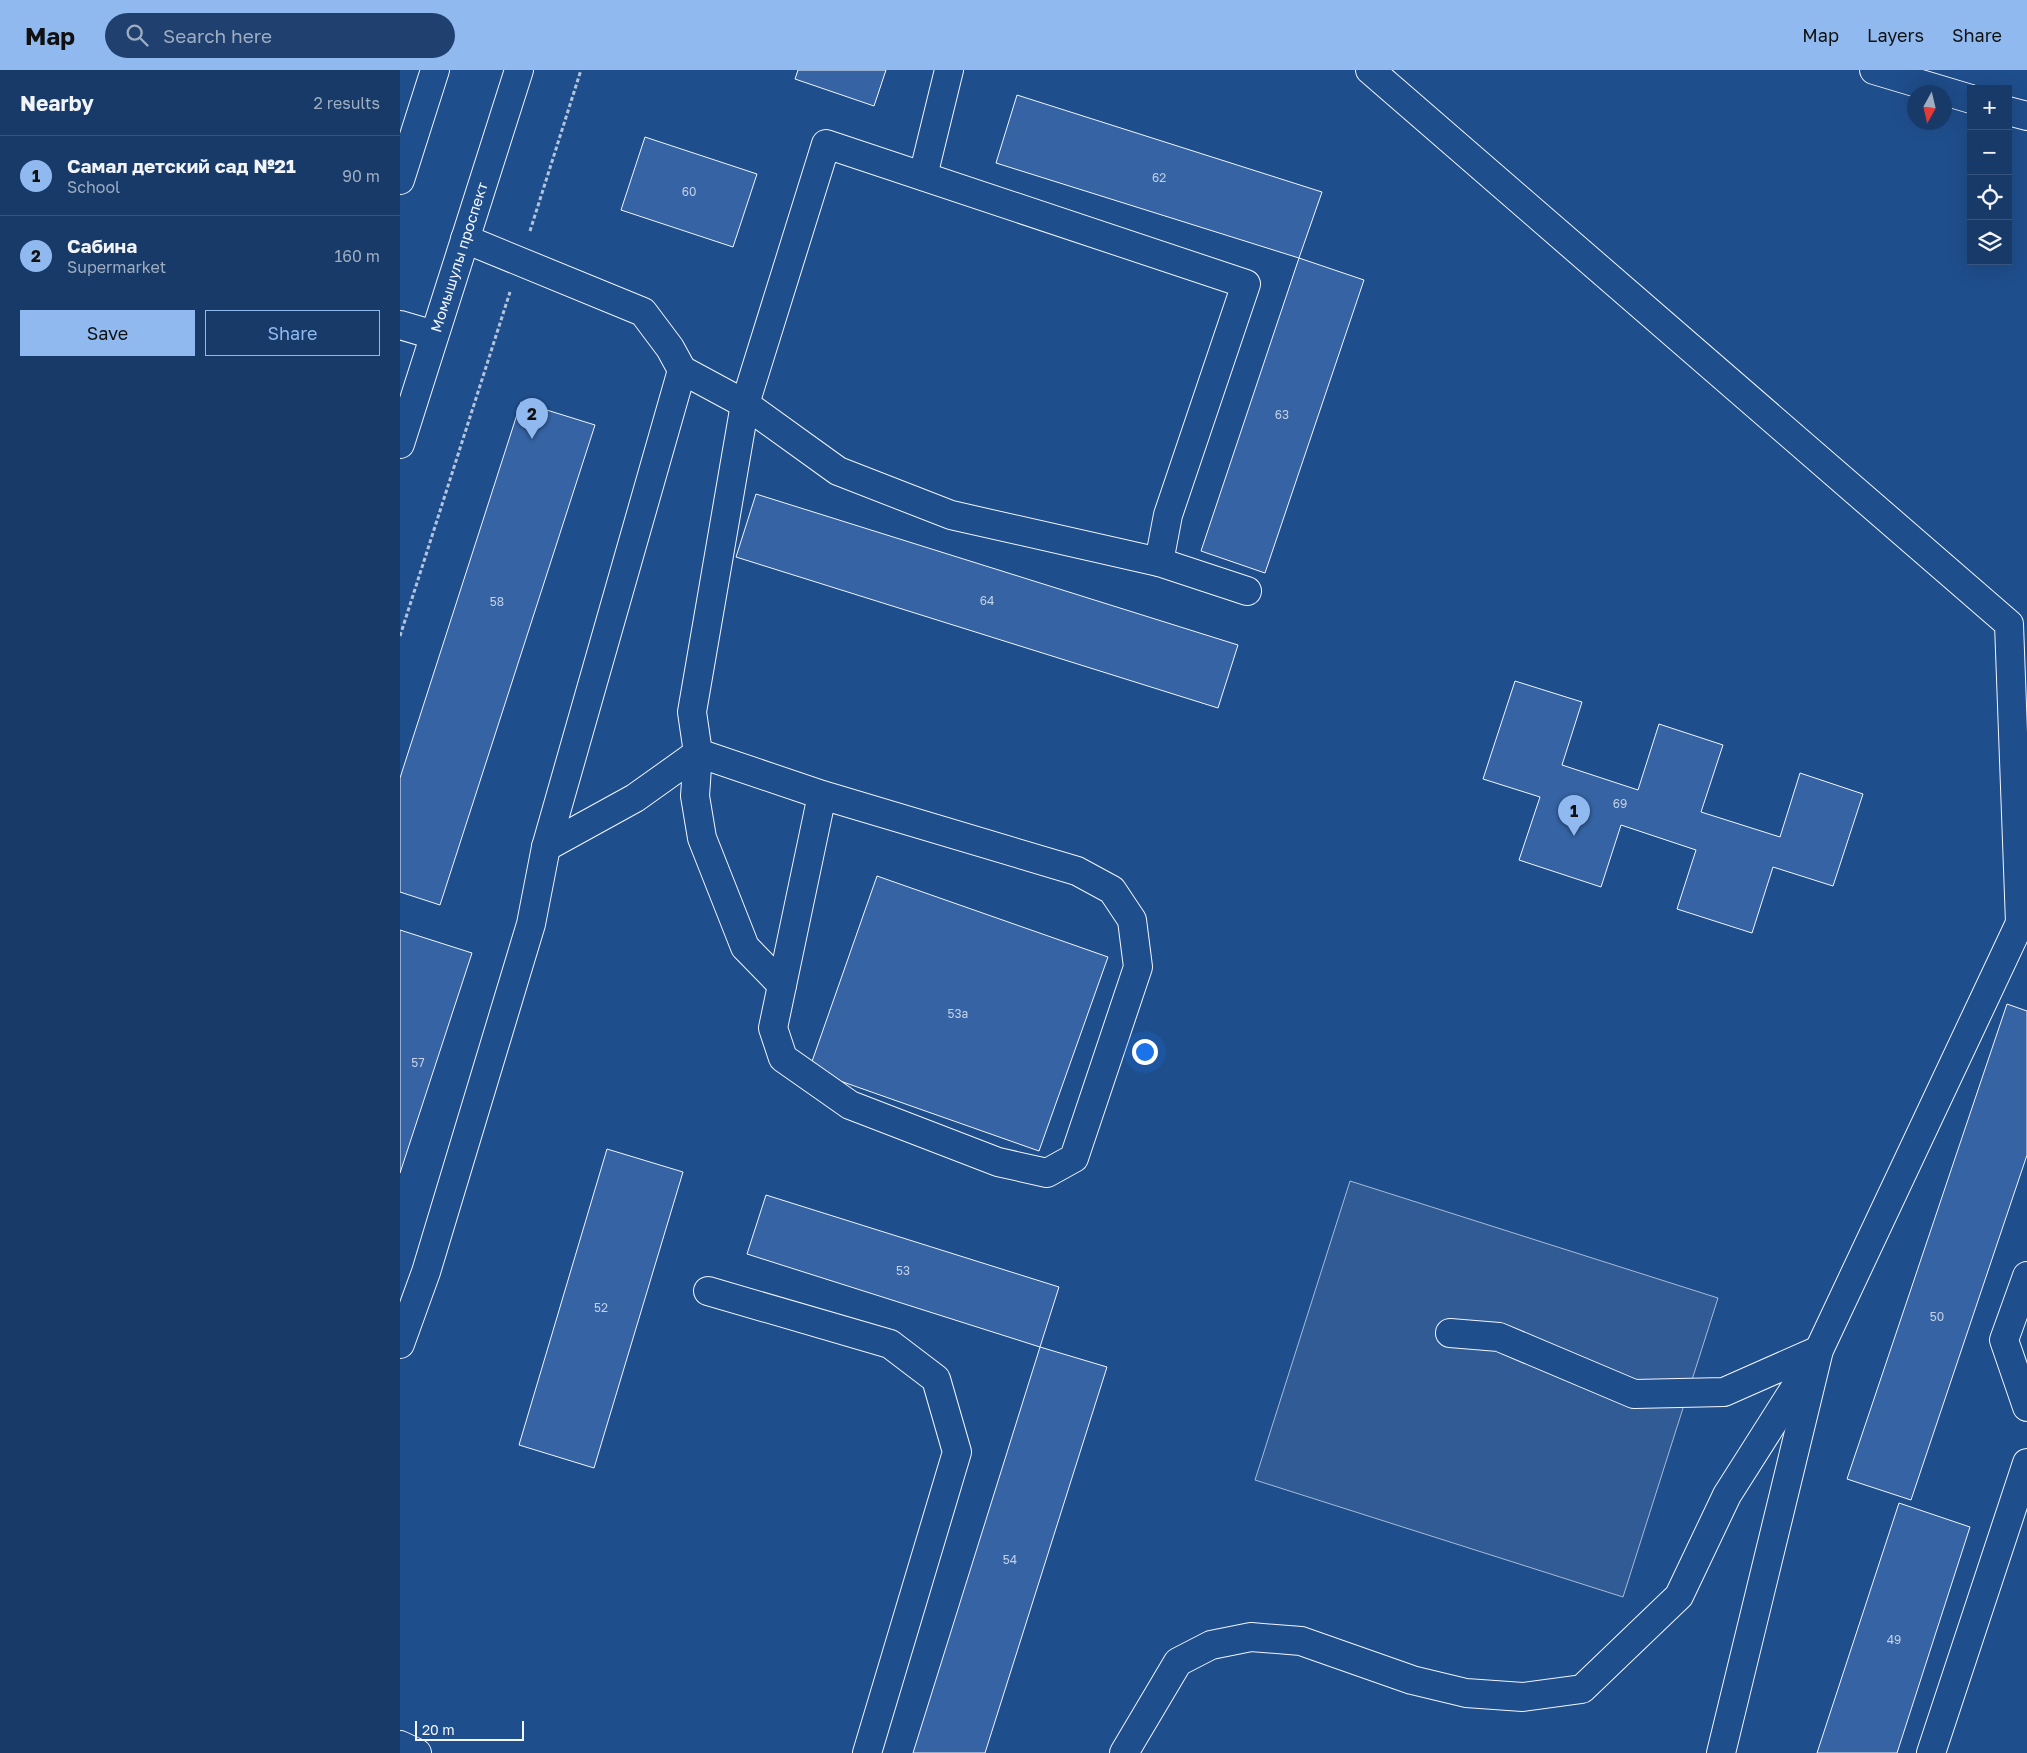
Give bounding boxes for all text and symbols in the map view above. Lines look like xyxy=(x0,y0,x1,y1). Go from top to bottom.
search box xyxy=(105,13,455,58)
text: Map xyxy=(25,21,75,50)
icon: search xyxy=(123,21,151,49)
text: Search here xyxy=(163,24,272,47)
text: Map xyxy=(1802,24,1839,46)
text: Layers xyxy=(1867,24,1924,46)
text: Share xyxy=(1952,24,2002,46)
north arrow xyxy=(1907,85,1952,130)
map controls xyxy=(1967,85,2012,265)
button: + xyxy=(1967,85,2012,130)
text: Nearby xyxy=(20,90,94,116)
text: 2 results xyxy=(314,93,380,113)
button: − xyxy=(1967,130,2012,175)
text: Самал детский сад №21 xyxy=(67,154,296,177)
text: 1 xyxy=(32,166,40,186)
text: 90 m xyxy=(342,166,380,186)
house number: 62 xyxy=(1152,170,1166,185)
button: locate xyxy=(1967,175,2012,220)
text: School xyxy=(67,177,120,197)
street label: Момышулы проспект xyxy=(426,179,491,334)
house number: 60 xyxy=(682,184,696,199)
button: layers xyxy=(1967,220,2012,265)
text: Сабина xyxy=(67,234,137,257)
text: 2 xyxy=(31,246,41,266)
text: 160 m xyxy=(334,246,380,266)
text: Supermarket xyxy=(67,257,166,277)
button: Save xyxy=(20,310,195,356)
button: Share xyxy=(205,310,380,356)
pin: 2 xyxy=(516,398,548,439)
house number: 63 xyxy=(1275,407,1289,422)
house number: 64 xyxy=(980,593,994,608)
house number: 58 xyxy=(490,594,504,609)
pin: 1 xyxy=(1558,795,1590,836)
house number: 69 xyxy=(1613,796,1627,811)
house number: 53а xyxy=(948,1006,968,1021)
your location xyxy=(1132,1039,1158,1065)
house number: 57 xyxy=(411,1055,425,1070)
house number: 53 xyxy=(896,1263,910,1278)
house number: 52 xyxy=(594,1300,608,1315)
house number: 50 xyxy=(1930,1309,1944,1324)
house number: 54 xyxy=(1003,1552,1017,1567)
house number: 49 xyxy=(1887,1632,1901,1647)
scale bar xyxy=(415,1718,524,1741)
text: 20 m xyxy=(422,1721,455,1738)

